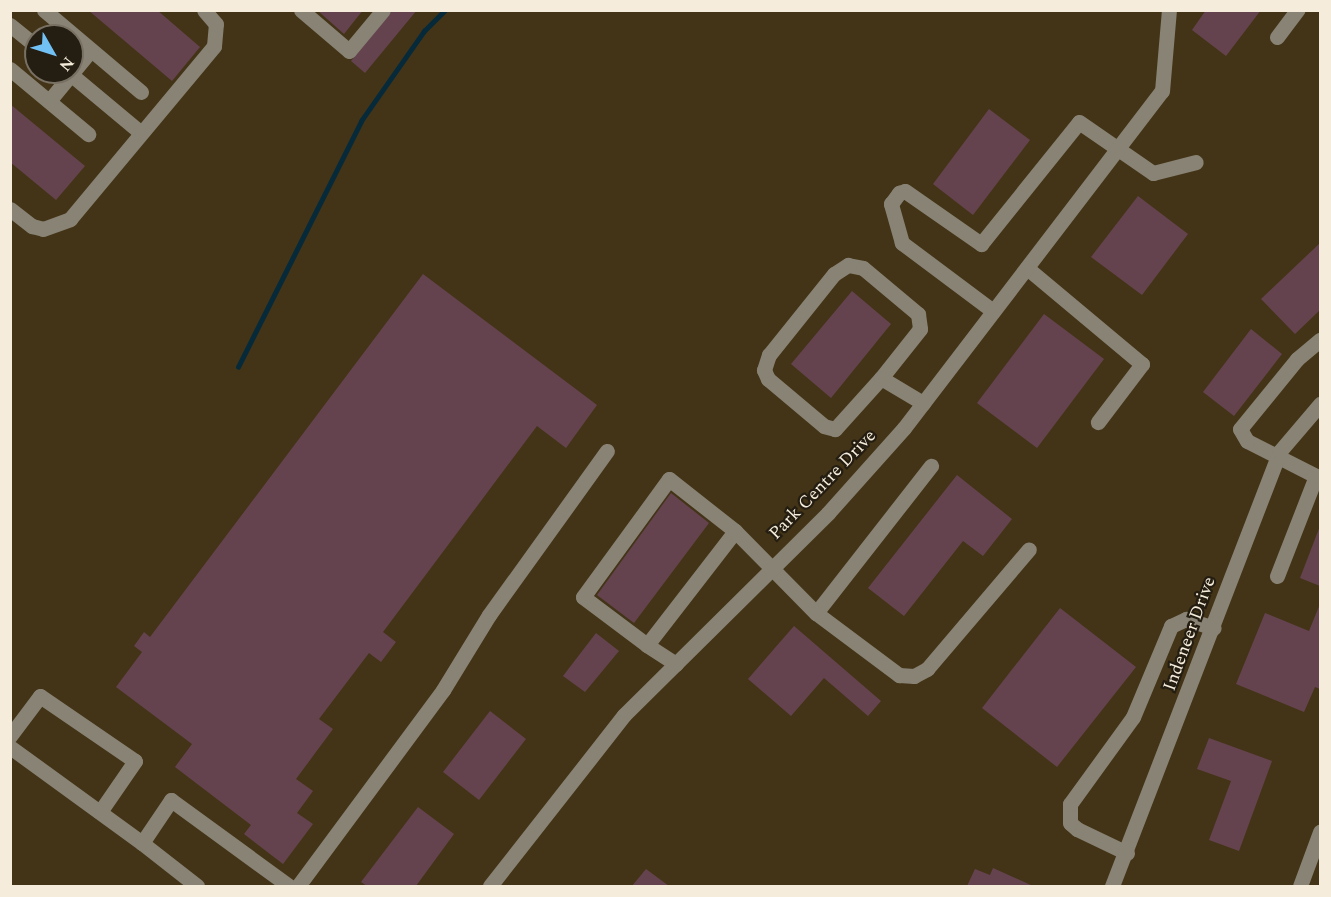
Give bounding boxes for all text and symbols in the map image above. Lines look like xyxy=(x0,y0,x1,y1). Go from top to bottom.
north arrow xyxy=(24,24,84,84)
text: N xyxy=(53,51,80,77)
street label: Park Centre Drive xyxy=(765,425,881,545)
street label: Indeneer Drive xyxy=(1159,574,1221,694)

